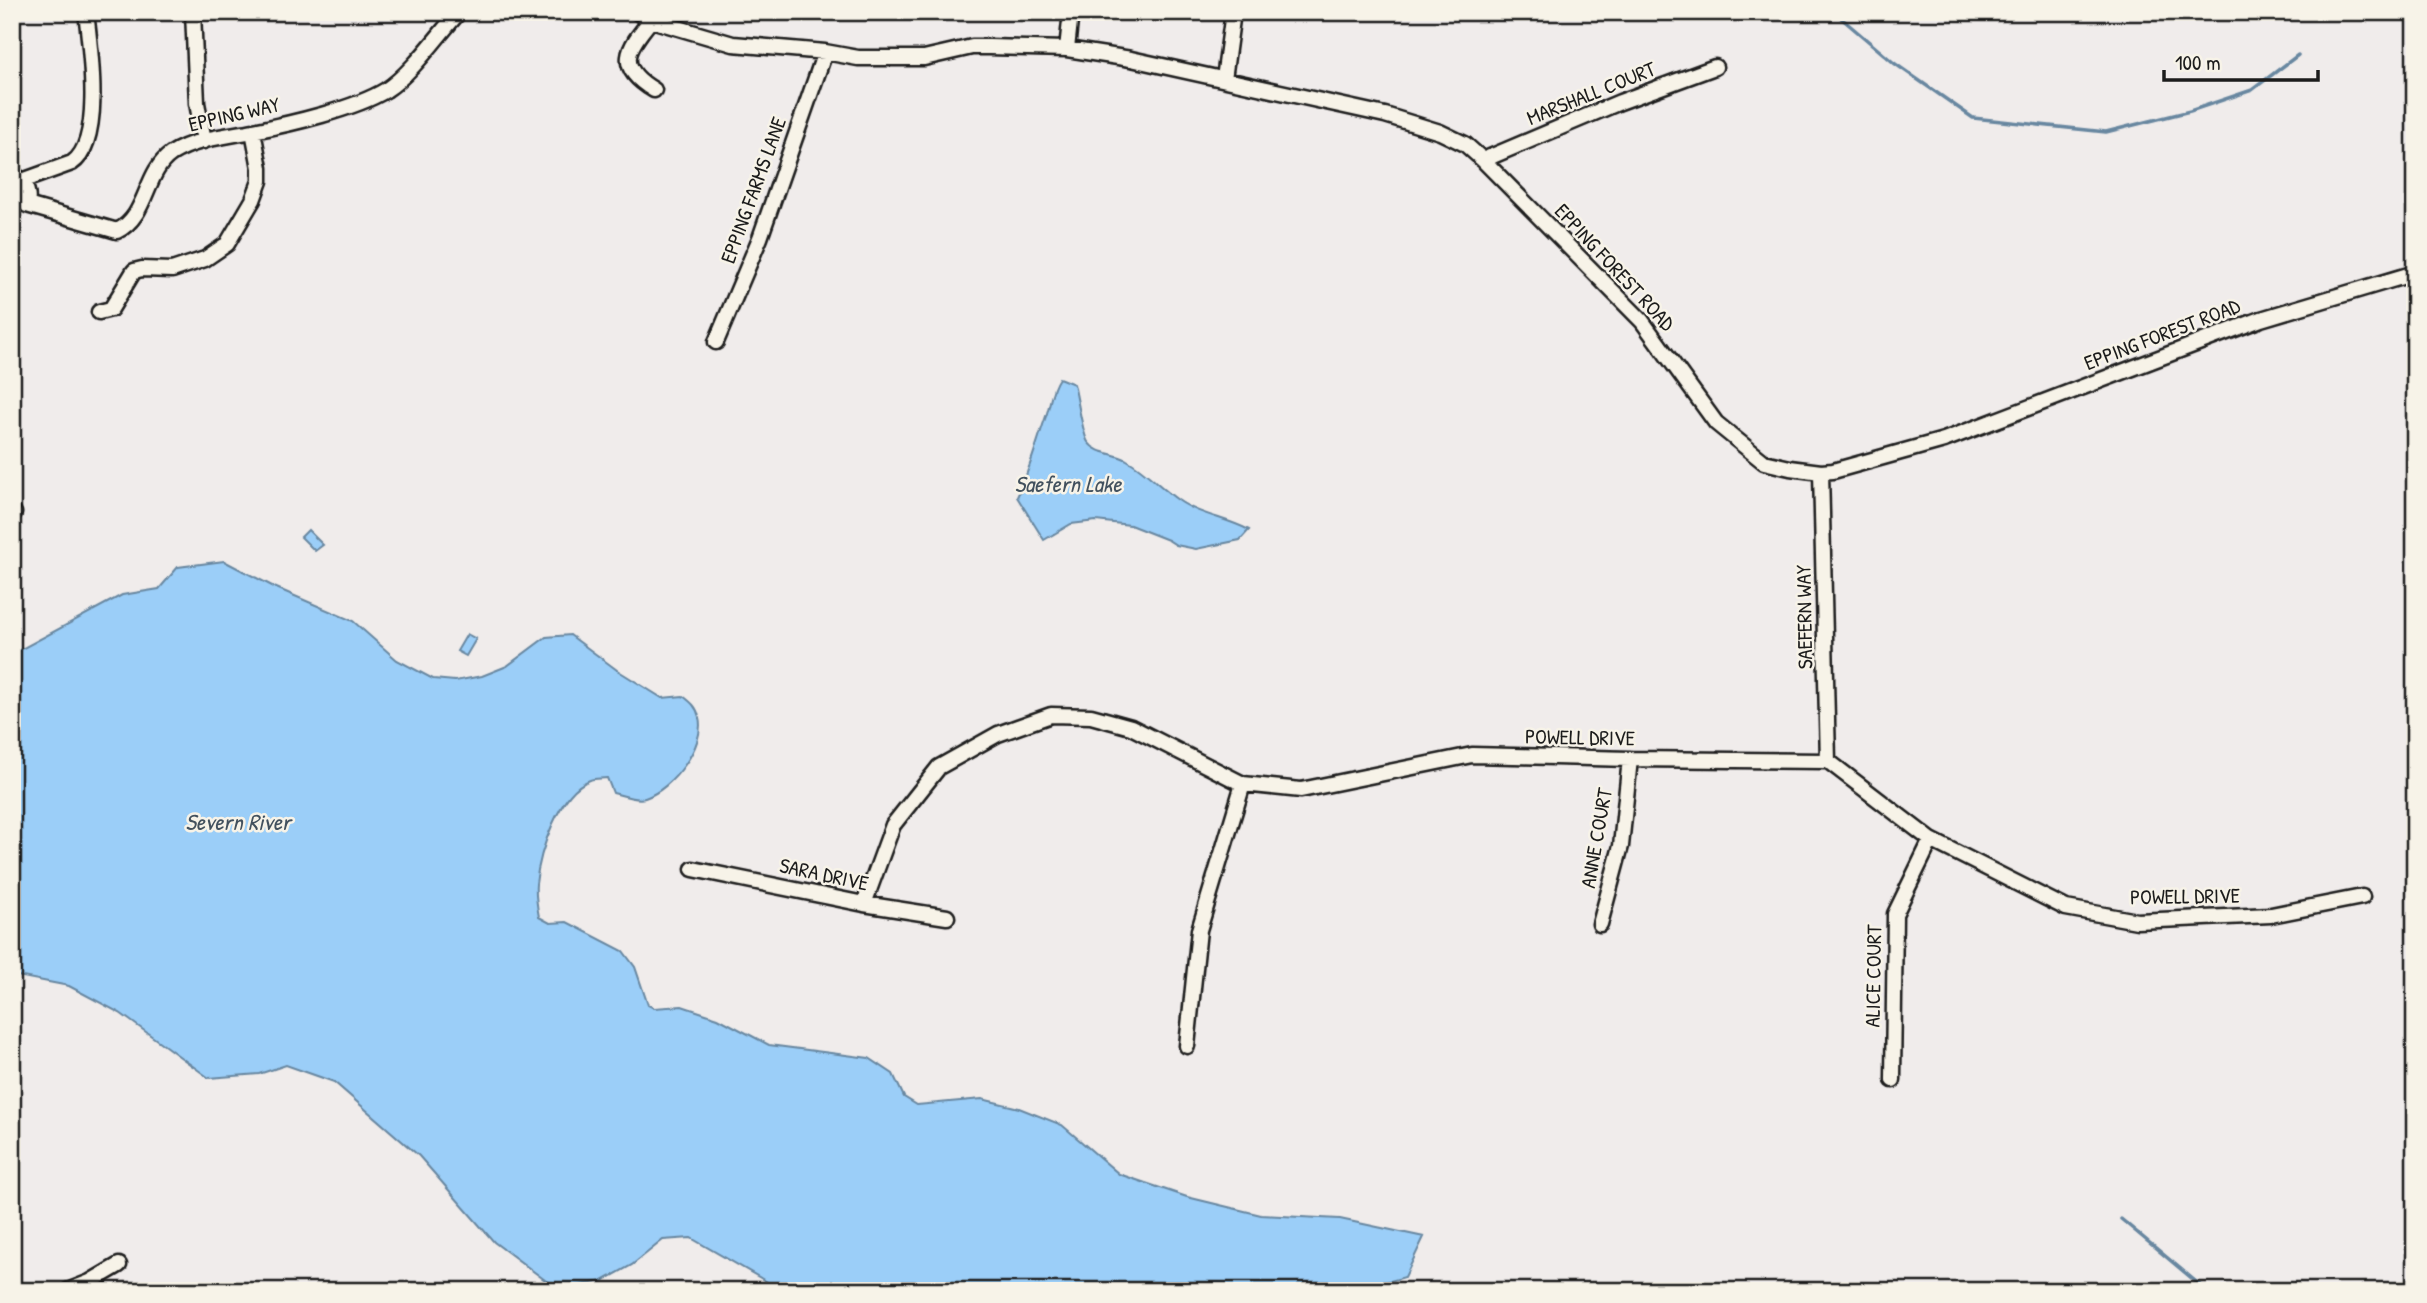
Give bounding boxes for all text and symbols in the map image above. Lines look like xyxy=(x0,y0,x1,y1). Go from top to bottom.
scale bar xyxy=(2164,38,2318,82)
text: 100 m xyxy=(2175,48,2221,77)
street label: MARSHALL COURT xyxy=(1522,54,1661,132)
street label: EPPING WAY xyxy=(185,89,283,139)
street label: EPPING FARMS LANE xyxy=(713,113,793,267)
street label: EPPING FOREST ROAD xyxy=(1548,197,1682,337)
street label: EPPING FOREST ROAD xyxy=(2080,291,2244,377)
water label: Saefern Lake xyxy=(1015,468,1122,499)
street label: SAEFERN WAY xyxy=(1789,564,1819,669)
street label: POWELL DRIVE xyxy=(1525,722,1635,752)
street label: ANNE COURT xyxy=(1573,785,1619,890)
water label: Severn River xyxy=(185,806,294,837)
street label: SARA DRIVE xyxy=(777,850,871,898)
street label: POWELL DRIVE xyxy=(2130,881,2240,911)
street label: ALICE COURT xyxy=(1858,923,1888,1028)

